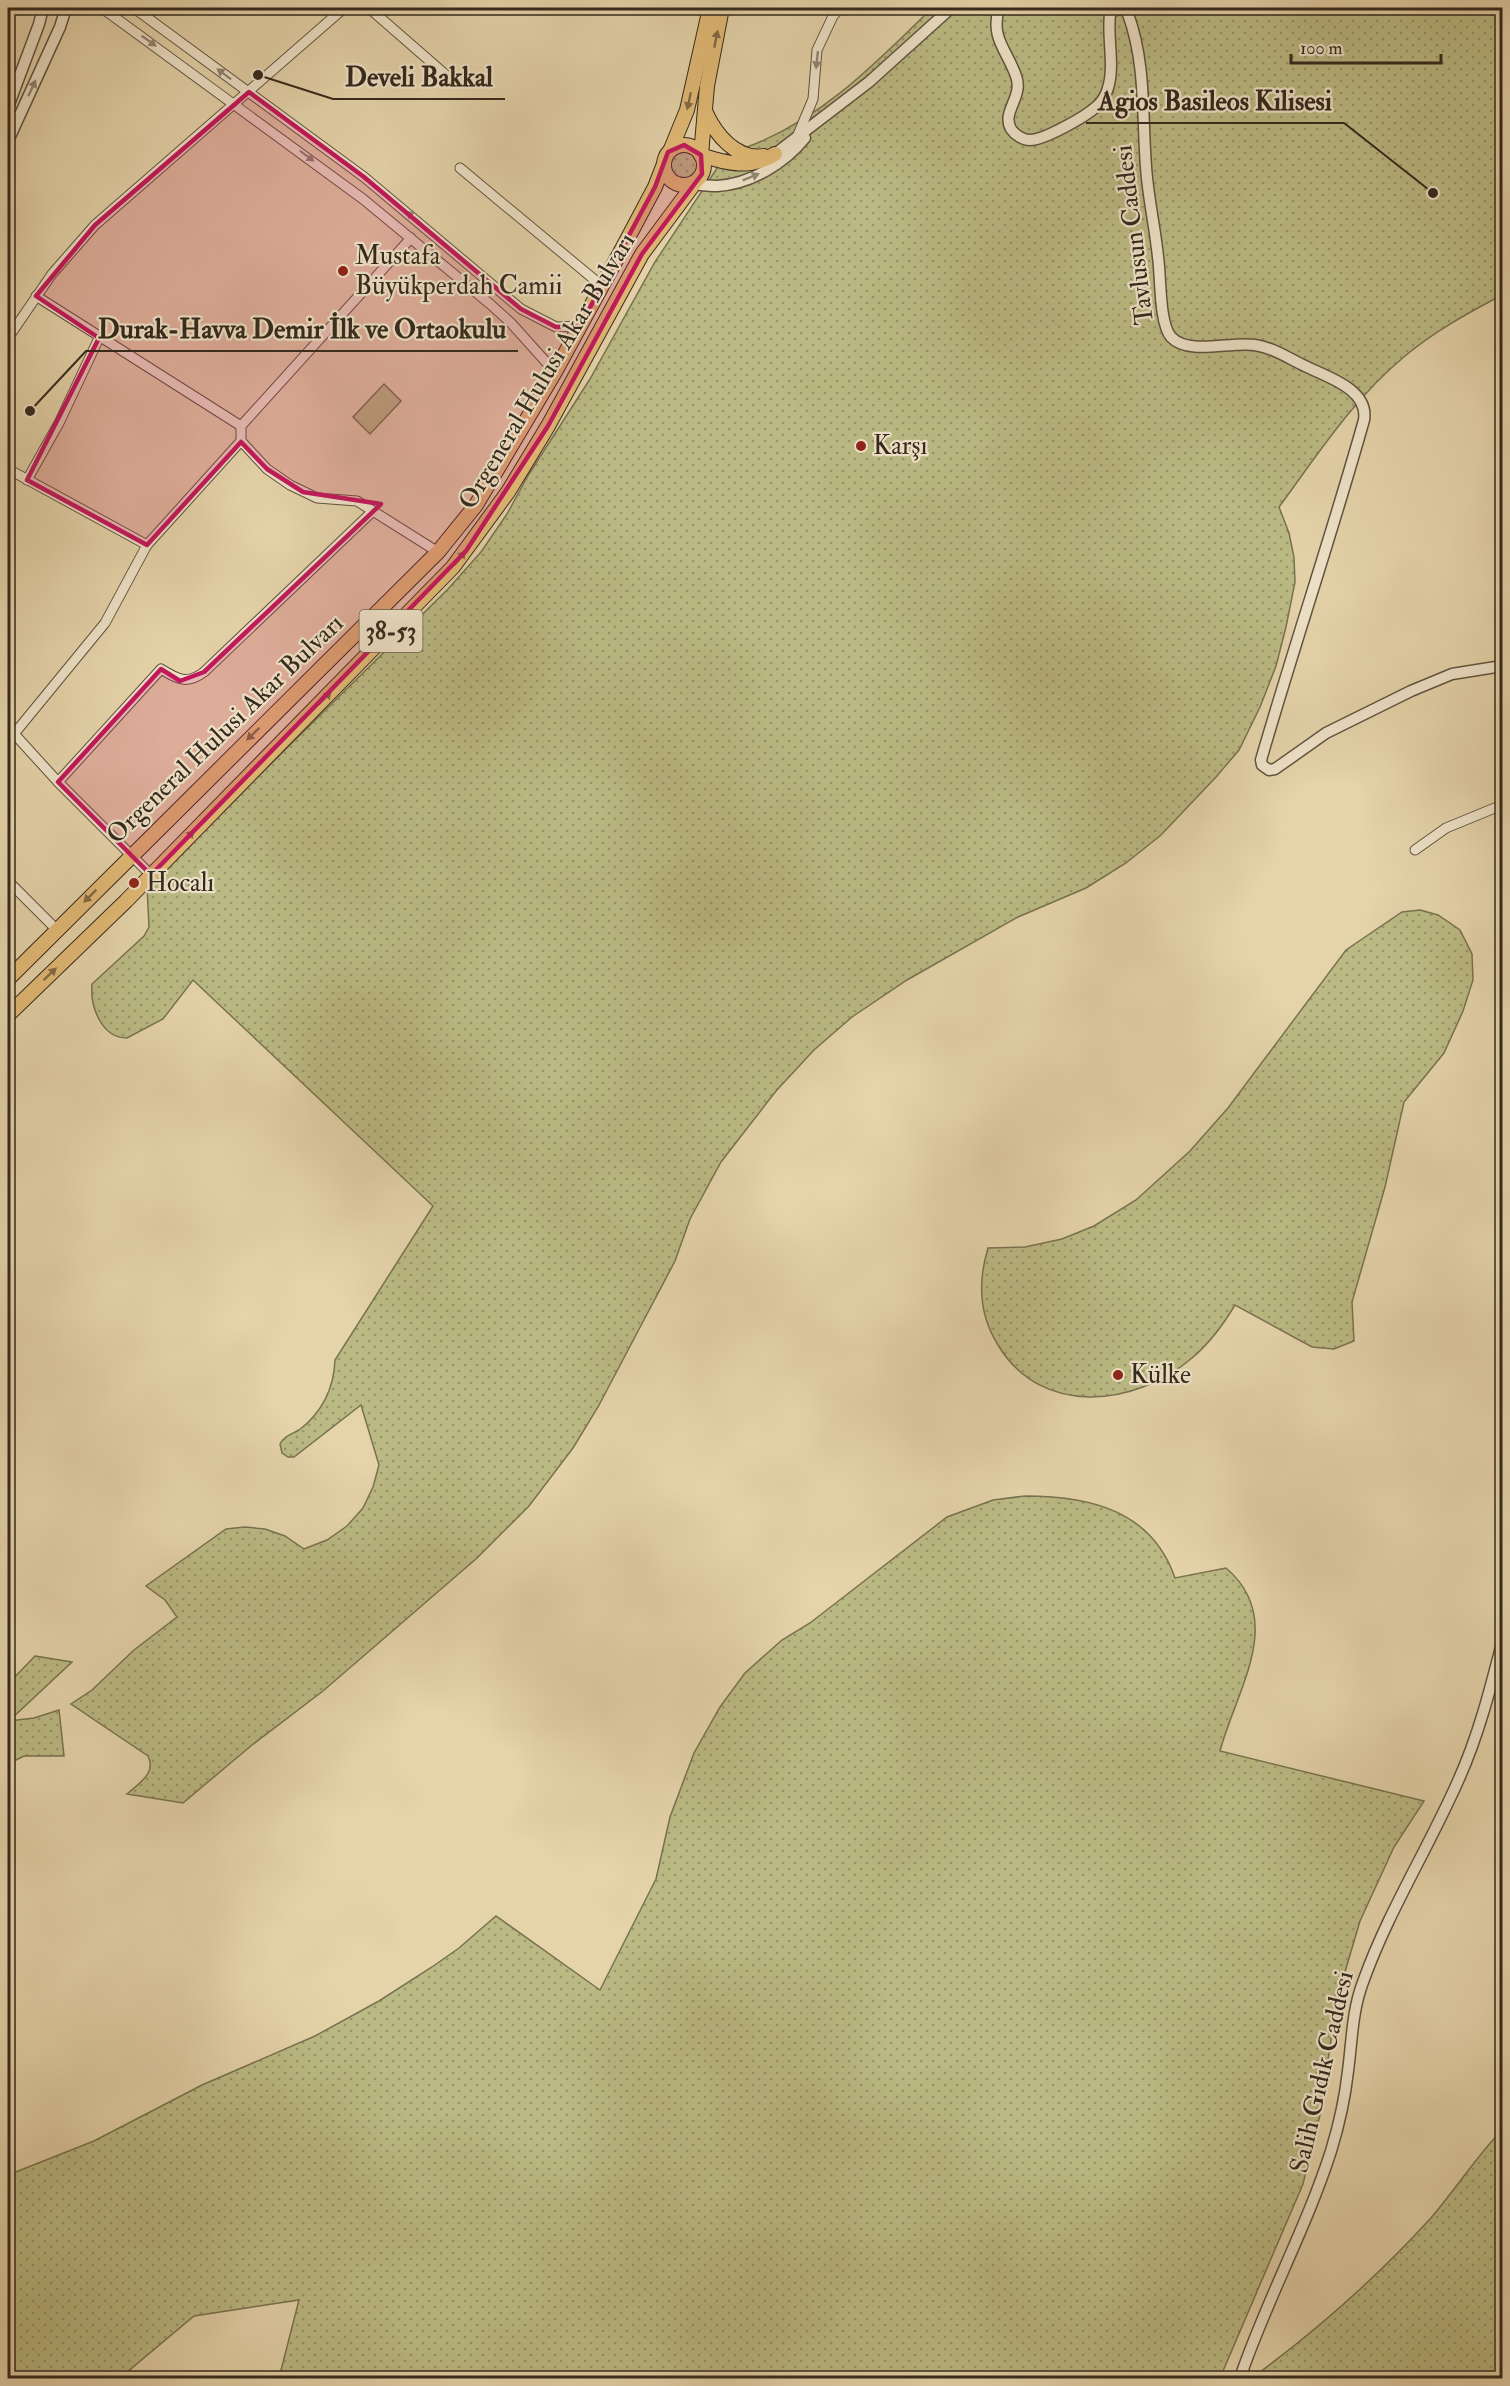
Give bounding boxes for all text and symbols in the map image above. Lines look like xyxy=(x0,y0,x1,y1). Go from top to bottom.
scale bar xyxy=(1291,27,1441,65)
one-way arrow xyxy=(712,29,721,48)
one-way arrow xyxy=(141,35,157,47)
text: 100 m xyxy=(1300,37,1343,60)
one-way arrow xyxy=(812,51,821,70)
callout: Develi Bakkal xyxy=(333,54,505,99)
text: Develi Bakkal xyxy=(345,61,494,94)
one-way arrow xyxy=(217,68,232,80)
callout: Agios Basileos Kilisesi xyxy=(1086,78,1344,123)
one-way arrow xyxy=(27,79,36,96)
text: Agios Basileos Kilisesi xyxy=(1097,85,1332,119)
one-way arrow xyxy=(684,92,693,111)
street label: Tavlusun Caddesi xyxy=(1107,143,1161,327)
one-way arrow xyxy=(299,150,314,162)
one-way arrow xyxy=(742,172,760,181)
one-way arrow xyxy=(406,211,421,223)
street label: Orgeneral Hulusi Akar Bulvarı xyxy=(452,227,642,515)
place label: Mustafa Büyükperdah Camii xyxy=(355,240,562,303)
marker: Mustafa Büyükperdah Camii xyxy=(336,264,350,278)
callout: Durak-Havva Demir İlk ve Ortaokulu xyxy=(86,306,518,351)
text: Durak-Havva Demir İlk ve Ortaokulu xyxy=(98,312,506,346)
place label: Karşı xyxy=(873,430,927,462)
marker: Karşı xyxy=(854,439,868,453)
one-way arrow xyxy=(454,550,467,566)
street label: Orgeneral Hulusi Akar Bulvarı xyxy=(100,607,350,851)
road number: 38-53 xyxy=(360,610,422,652)
one-way arrow xyxy=(318,690,332,705)
one-way arrow xyxy=(247,726,261,740)
one-way arrow xyxy=(181,830,195,844)
place label: Hocalı xyxy=(146,867,214,899)
marker: Hocalı xyxy=(127,876,141,890)
one-way arrow xyxy=(83,889,97,903)
one-way arrow xyxy=(42,967,57,981)
place label: Külke xyxy=(1130,1359,1191,1391)
marker: Külke xyxy=(1111,1368,1125,1382)
street label: Salih Gıdık Caddesi xyxy=(1283,1968,1361,2176)

